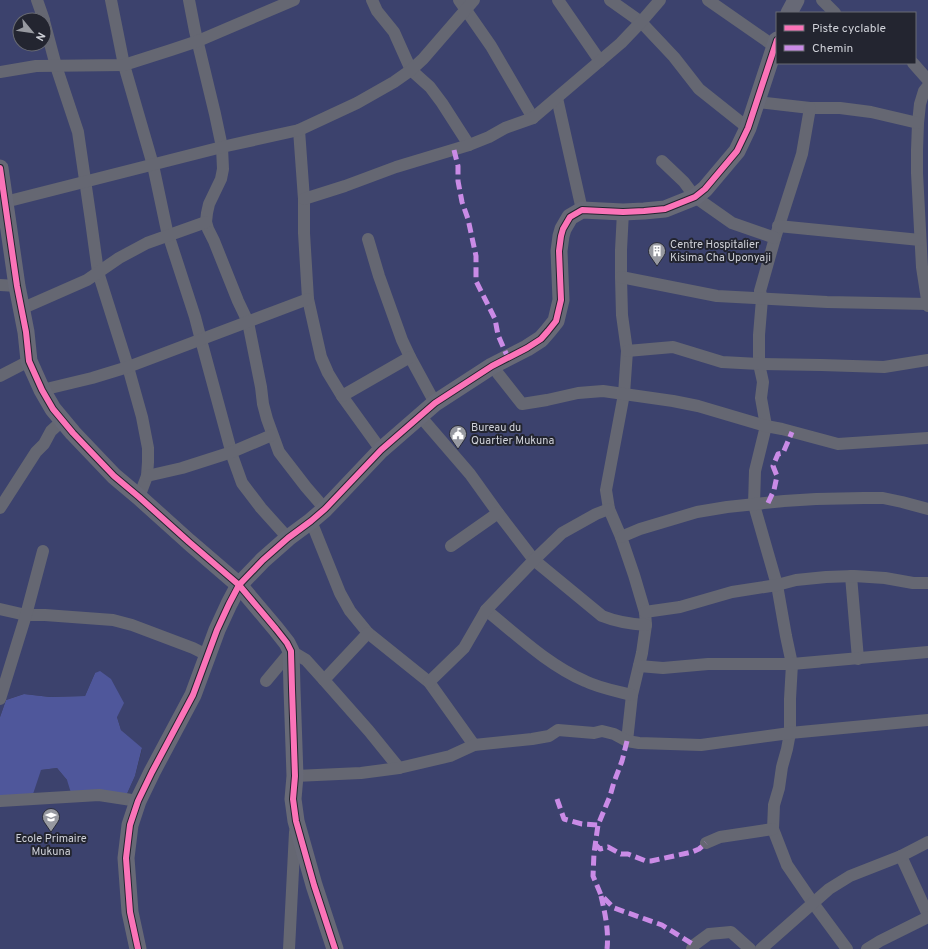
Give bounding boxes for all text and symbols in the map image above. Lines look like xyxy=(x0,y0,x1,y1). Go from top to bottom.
north arrow xyxy=(12,12,52,52)
legend xyxy=(776,12,916,64)
text: Piste cyclable xyxy=(812,21,886,37)
text: N xyxy=(32,30,48,43)
text: Chemin xyxy=(812,41,853,57)
place label: Centre Hospitalier Kisima Cha Uponyaji xyxy=(670,238,771,265)
building icon: Centre Hospitalier Kisima Cha Uponyaji xyxy=(647,241,667,266)
place label: Bureau du Quartier Mukuna xyxy=(471,421,555,448)
public building icon: Bureau du Quartier Mukuna xyxy=(448,424,468,449)
school or university icon: Ecole Primaire Mukuna xyxy=(41,807,61,832)
place label: Ecole Primaire Mukuna xyxy=(15,832,87,859)

